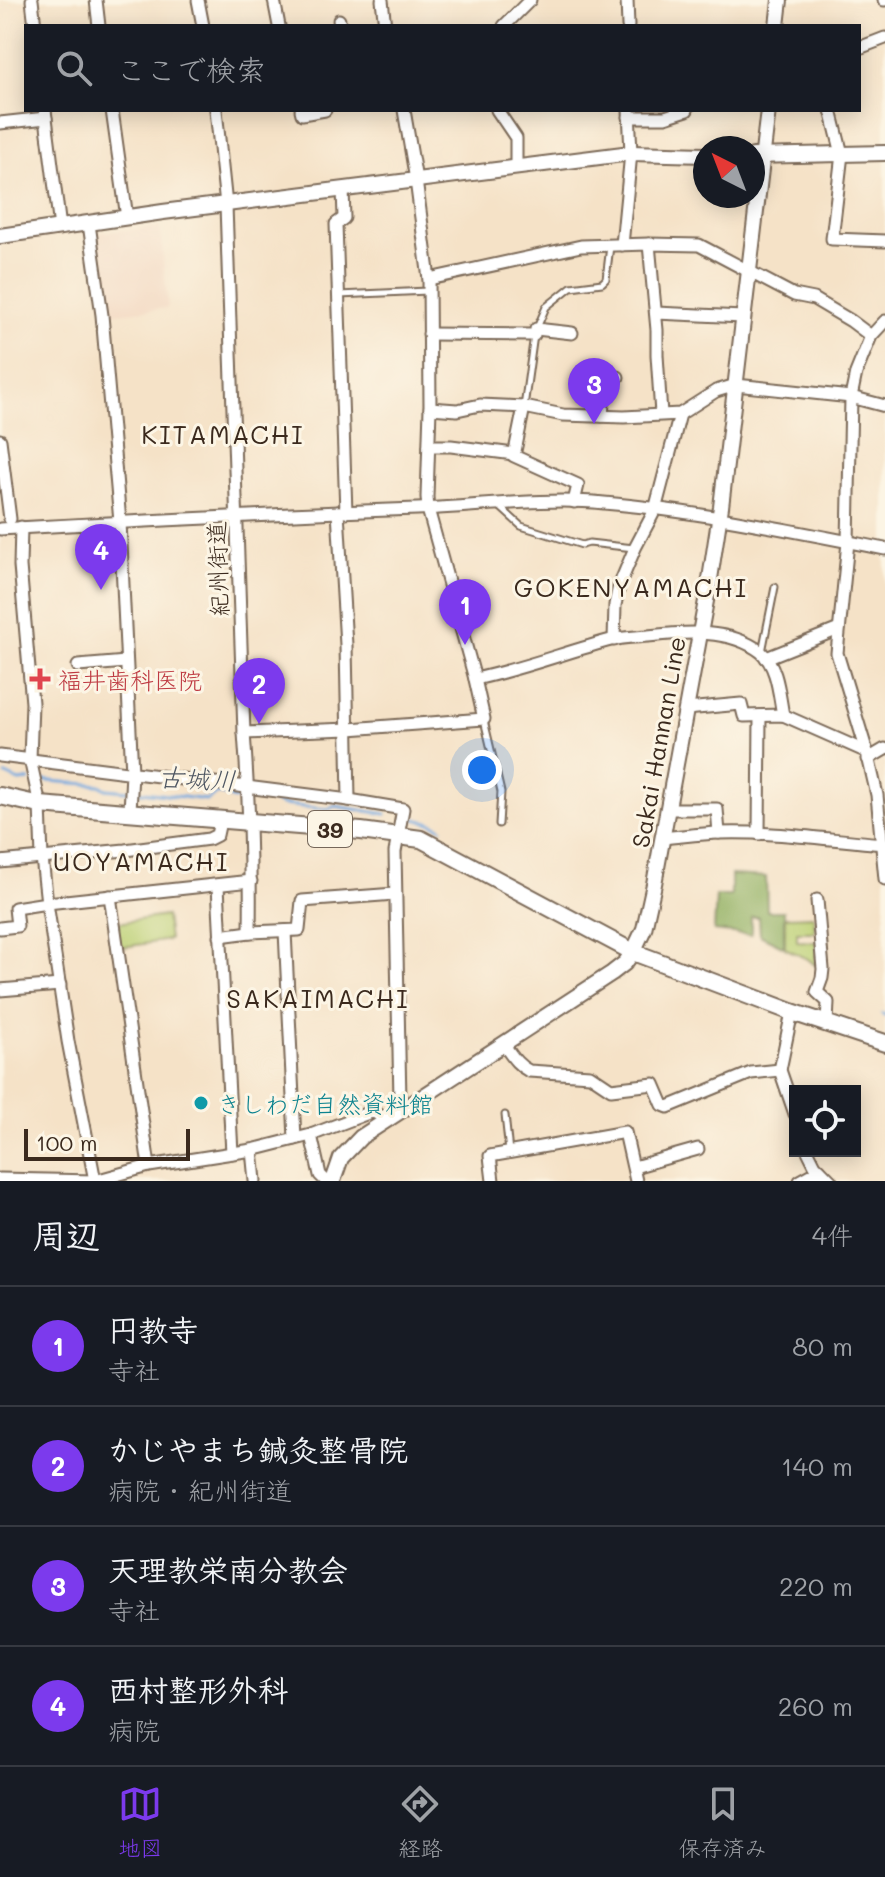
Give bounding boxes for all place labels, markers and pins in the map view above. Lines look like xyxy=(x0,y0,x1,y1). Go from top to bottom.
pin: 3 xyxy=(568,358,620,424)
pin: 4 xyxy=(75,524,127,590)
pin: 1 xyxy=(439,579,491,645)
pin: 2 xyxy=(233,658,285,724)
place label: 福井歯科医院 xyxy=(58,664,202,695)
marker: 福井歯科医院 xyxy=(29,668,51,690)
place label: きしわだ自然資料館 xyxy=(217,1088,433,1119)
marker: きしわだ自然資料館 xyxy=(192,1094,210,1112)

